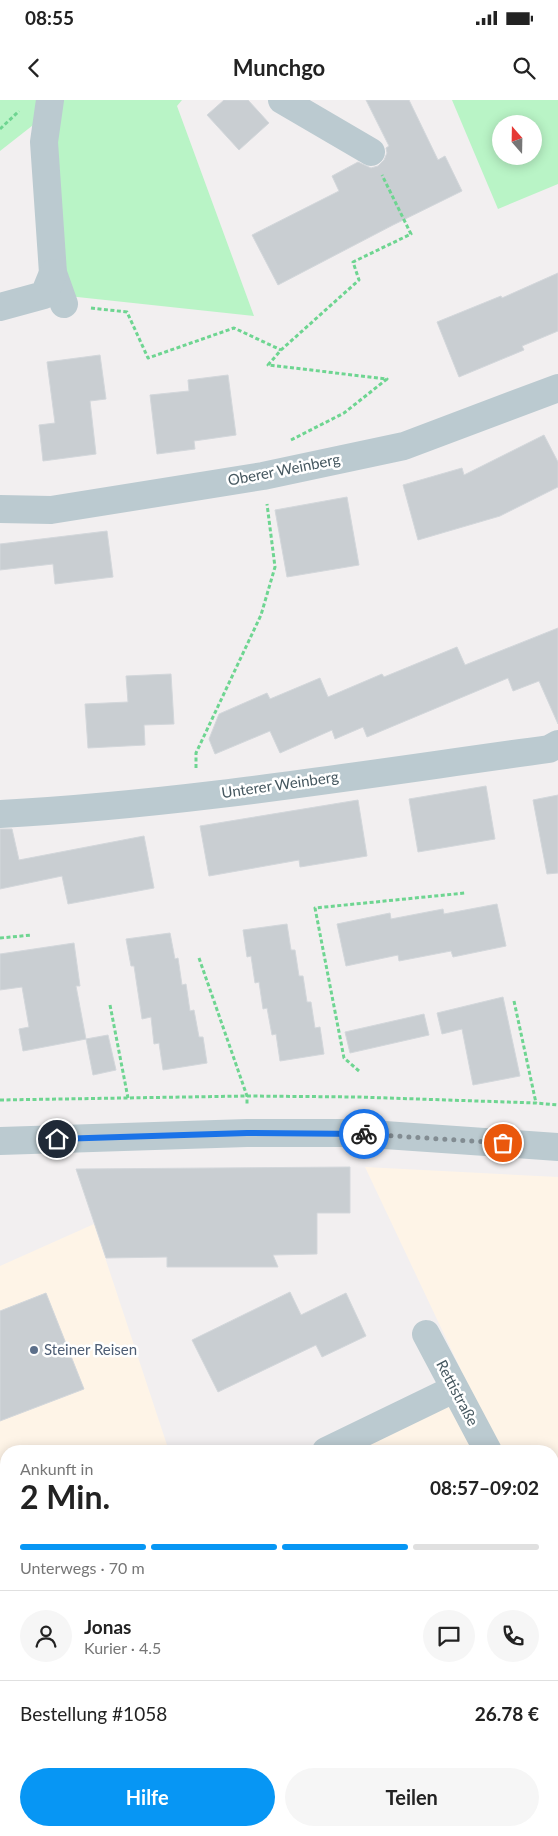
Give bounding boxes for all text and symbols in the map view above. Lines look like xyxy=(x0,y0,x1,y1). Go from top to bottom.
text: 08:55 xyxy=(25,6,74,29)
icon: back xyxy=(20,54,48,82)
text: Munchgo xyxy=(233,54,325,81)
icon: search xyxy=(510,54,538,82)
north arrow xyxy=(492,115,542,165)
map controls xyxy=(492,115,542,165)
street label: Oberer Weinberg xyxy=(226,449,342,489)
street label: Unterer Weinberg xyxy=(220,767,340,801)
courier xyxy=(339,1109,389,1159)
pin xyxy=(36,1118,78,1160)
icon: bike xyxy=(350,1120,378,1148)
pin xyxy=(482,1122,524,1164)
icon: home xyxy=(43,1125,71,1153)
icon: bag xyxy=(489,1129,517,1157)
place label: Steiner Reisen xyxy=(44,1340,137,1358)
marker: Steiner Reisen xyxy=(28,1344,40,1356)
street label: Rettistraße xyxy=(433,1357,483,1429)
text: Ankunft in xyxy=(20,1459,93,1478)
text: 08:57–09:02 xyxy=(430,1476,539,1499)
text: 2 Min. xyxy=(20,1477,110,1516)
text: Unterwegs · 70 m xyxy=(20,1558,145,1577)
button: person xyxy=(20,1610,72,1662)
button: chat xyxy=(423,1610,475,1662)
button: phone xyxy=(487,1610,539,1662)
text: Jonas xyxy=(84,1615,131,1638)
text: Kurier · 4.5 xyxy=(84,1638,161,1657)
text: Bestellung #1058 xyxy=(20,1702,167,1725)
text: 26.78 € xyxy=(475,1702,539,1725)
button: Hilfe xyxy=(20,1768,275,1826)
button: Teilen xyxy=(285,1768,539,1826)

